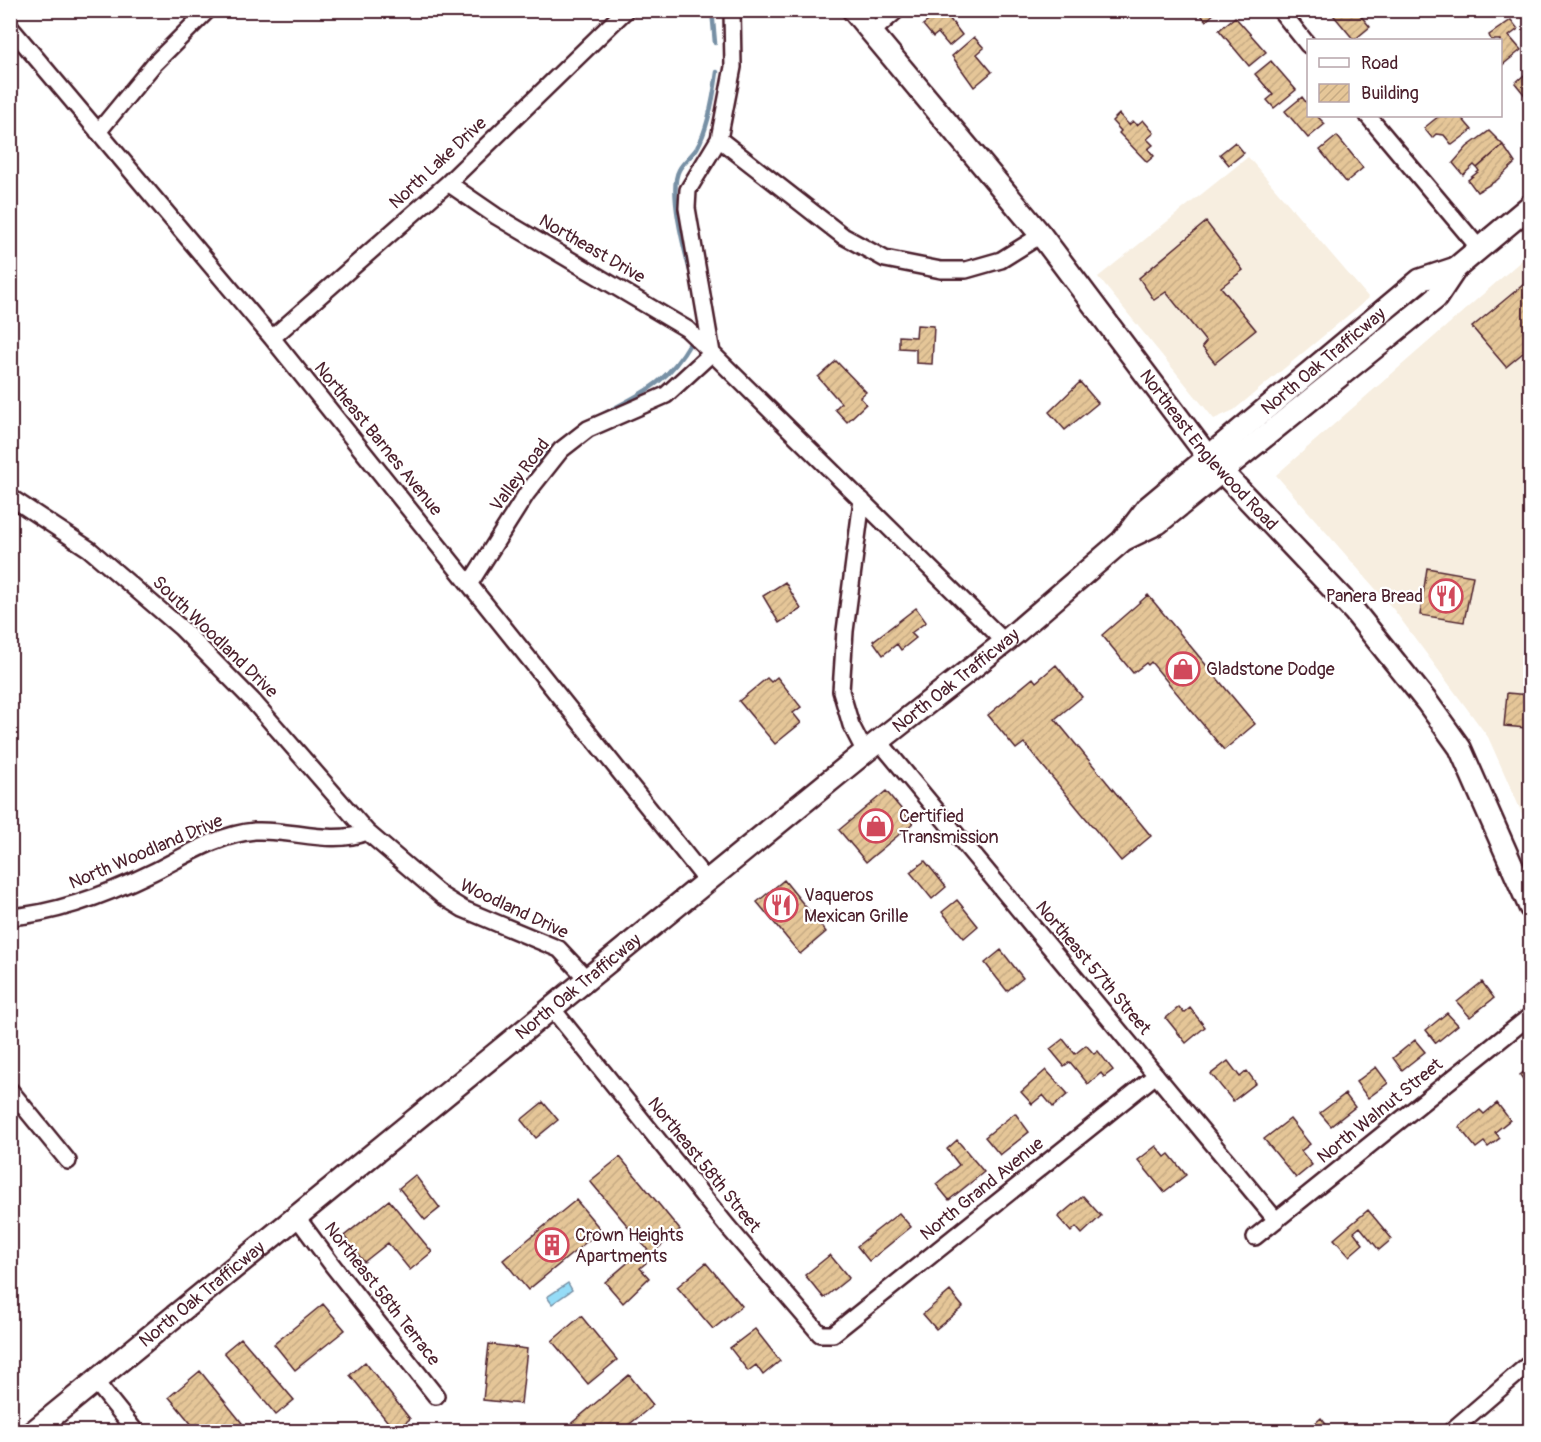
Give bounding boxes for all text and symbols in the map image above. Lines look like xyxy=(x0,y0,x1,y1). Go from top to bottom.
legend xyxy=(1307,39,1502,117)
text: Road xyxy=(1361,52,1398,75)
text: Building xyxy=(1361,82,1419,105)
street label: North Lake Drive xyxy=(384,112,492,214)
street label: Northeast Drive xyxy=(535,209,649,289)
street label: North Oak Trafficway xyxy=(1256,302,1391,420)
street label: Northeast Barnes Avenue xyxy=(309,357,447,521)
street label: Northeast Englewood Road xyxy=(1135,365,1283,535)
street label: Valley Road xyxy=(485,434,555,516)
street label: South Woodland Drive xyxy=(147,571,283,703)
restaurant icon: Panera Bread xyxy=(1428,578,1464,614)
place label: Panera Bread xyxy=(1326,585,1423,608)
street label: North Oak Trafficway xyxy=(887,623,1024,738)
shop icon: Gladstone Dodge xyxy=(1165,651,1201,687)
place label: Gladstone Dodge xyxy=(1206,658,1335,681)
place label: Certified Transmission xyxy=(899,805,999,849)
shop icon: Certified Transmission xyxy=(858,808,894,844)
street label: North Woodland Drive xyxy=(66,809,226,895)
street label: Woodland Drive xyxy=(456,874,572,944)
place label: Vaqueros Mexican Grille xyxy=(804,884,908,928)
restaurant icon: Vaqueros Mexican Grille xyxy=(763,887,799,923)
street label: Northeast 57th Street xyxy=(1030,896,1156,1040)
street label: North Oak Trafficway xyxy=(511,928,646,1045)
street label: North Walnut Street xyxy=(1312,1053,1448,1169)
street label: Northeast 58th Street xyxy=(642,1093,766,1238)
street label: North Grand Avenue xyxy=(916,1132,1049,1246)
street label: Northeast 58th Terrace xyxy=(319,1218,445,1370)
place label: Crown Heights Apartments xyxy=(575,1224,684,1268)
building icon: Crown Heights Apartments xyxy=(534,1227,570,1263)
street label: North Oak Trafficway xyxy=(134,1236,270,1352)

